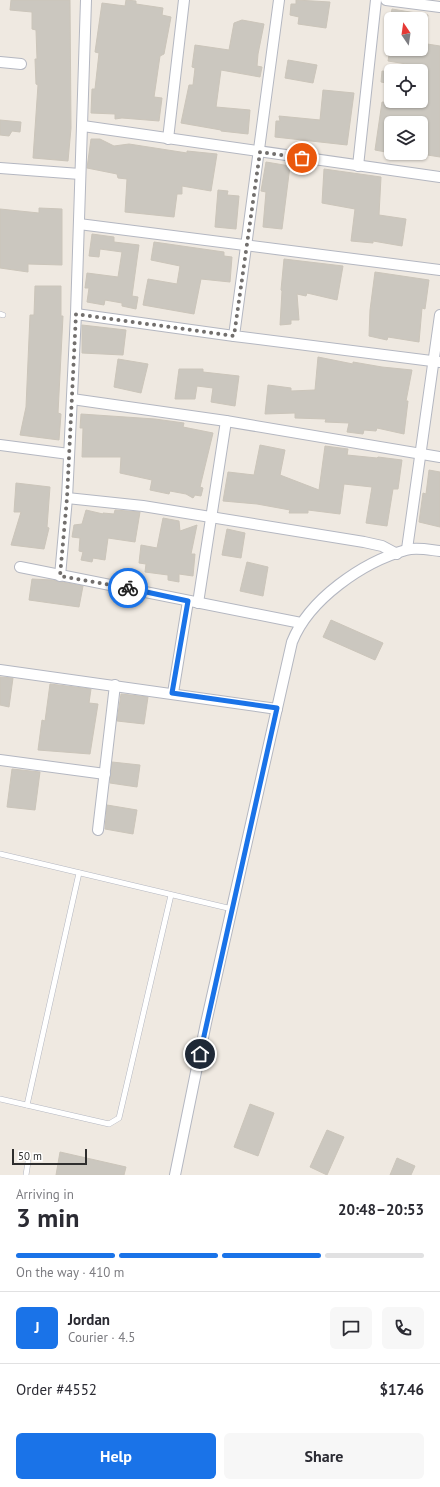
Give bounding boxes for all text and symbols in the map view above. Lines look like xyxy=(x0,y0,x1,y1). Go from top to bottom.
north arrow xyxy=(384,12,428,56)
map controls xyxy=(384,12,428,160)
button: locate xyxy=(384,64,428,108)
button: layers xyxy=(384,116,428,160)
pin xyxy=(285,141,319,175)
icon: bag xyxy=(291,147,313,169)
courier xyxy=(108,568,148,608)
icon: bike xyxy=(117,577,139,599)
pin xyxy=(183,1037,217,1071)
icon: home xyxy=(189,1043,211,1065)
scale bar xyxy=(12,1147,87,1166)
text: 50 m xyxy=(18,1149,42,1163)
text: Arriving in xyxy=(16,1186,74,1203)
text: 20:48–20:53 xyxy=(338,1200,424,1219)
text: 3 min xyxy=(16,1201,79,1234)
text: On the way · 410 m xyxy=(16,1264,124,1281)
button: chat xyxy=(330,1307,372,1349)
button: phone xyxy=(382,1307,424,1349)
text: Jordan xyxy=(68,1310,110,1329)
text: J xyxy=(34,1318,40,1337)
text: Courier · 4.5 xyxy=(68,1329,135,1346)
text: Order #4552 xyxy=(16,1380,97,1399)
text: $17.46 xyxy=(380,1380,424,1399)
button: Help xyxy=(16,1433,216,1479)
button: Share xyxy=(224,1433,424,1479)

